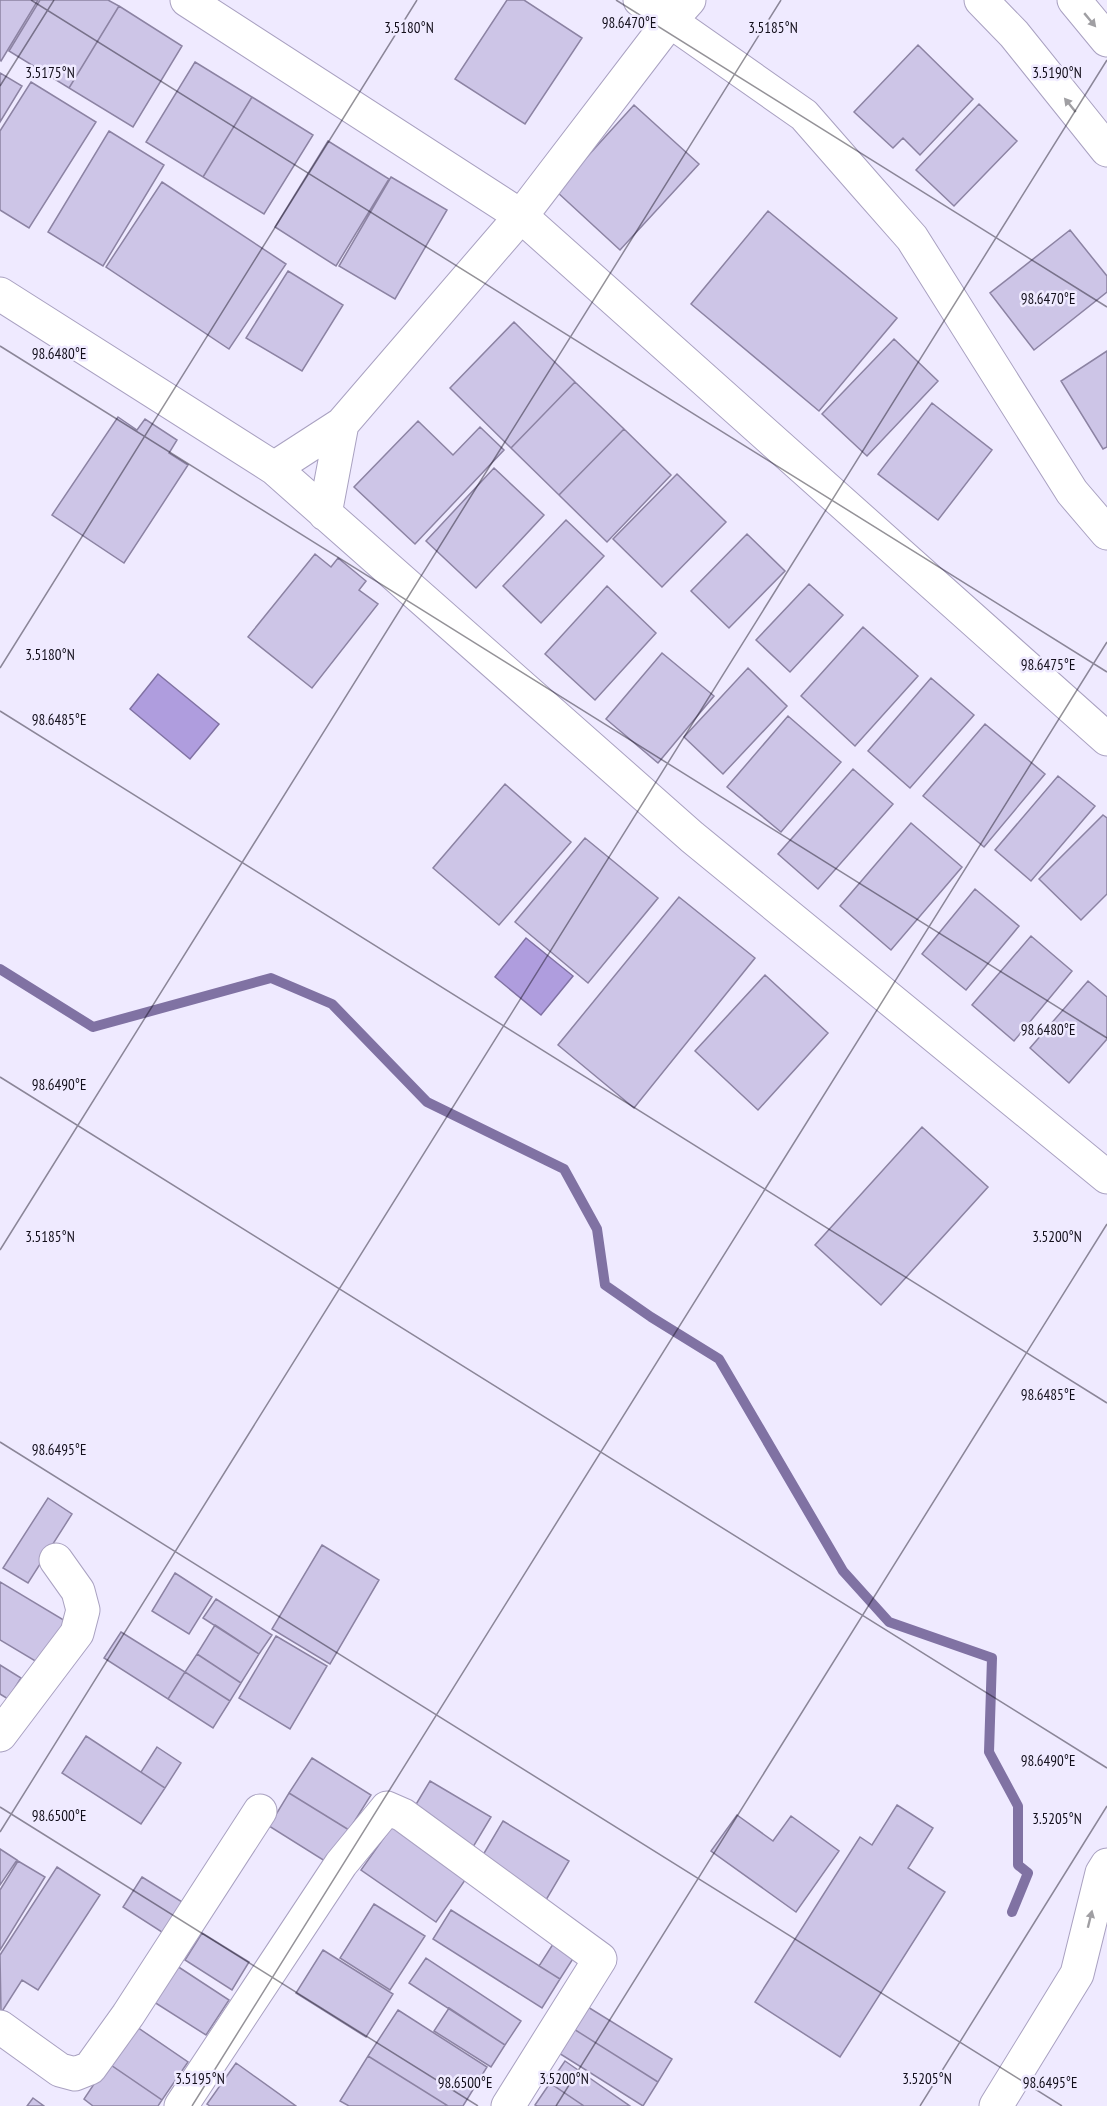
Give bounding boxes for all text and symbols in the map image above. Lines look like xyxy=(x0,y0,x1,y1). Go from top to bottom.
one-way arrow xyxy=(1084,12,1097,28)
text: 98.6470°E xyxy=(602,13,656,32)
text: 3.5180°N xyxy=(384,18,434,37)
text: 3.5185°N xyxy=(748,18,798,37)
text: 3.5175°N xyxy=(25,63,75,82)
text: 3.5190°N xyxy=(1032,63,1082,82)
one-way arrow xyxy=(1064,98,1077,113)
text: 98.6470°E xyxy=(1021,289,1075,308)
text: 98.6480°E xyxy=(32,344,86,363)
text: 3.5180°N xyxy=(25,645,75,664)
text: 98.6475°E xyxy=(1021,655,1075,674)
text: 98.6485°E xyxy=(32,710,86,729)
text: 98.6480°E xyxy=(1021,1020,1075,1039)
text: 98.6490°E xyxy=(32,1075,86,1094)
text: 3.5185°N xyxy=(25,1227,75,1246)
text: 3.5200°N xyxy=(1032,1227,1082,1246)
text: 98.6485°E xyxy=(1021,1385,1075,1404)
text: 98.6495°E xyxy=(32,1440,86,1459)
text: 98.6490°E xyxy=(1021,1751,1075,1770)
text: 98.6500°E xyxy=(32,1806,86,1825)
text: 3.5205°N xyxy=(1032,1809,1082,1828)
one-way arrow xyxy=(1086,1910,1096,1928)
text: 3.5195°N xyxy=(175,2069,225,2088)
text: 3.5200°N xyxy=(539,2069,589,2088)
text: 3.5205°N xyxy=(902,2069,952,2088)
text: 98.6500°E xyxy=(438,2073,492,2092)
text: 98.6495°E xyxy=(1023,2073,1077,2092)

